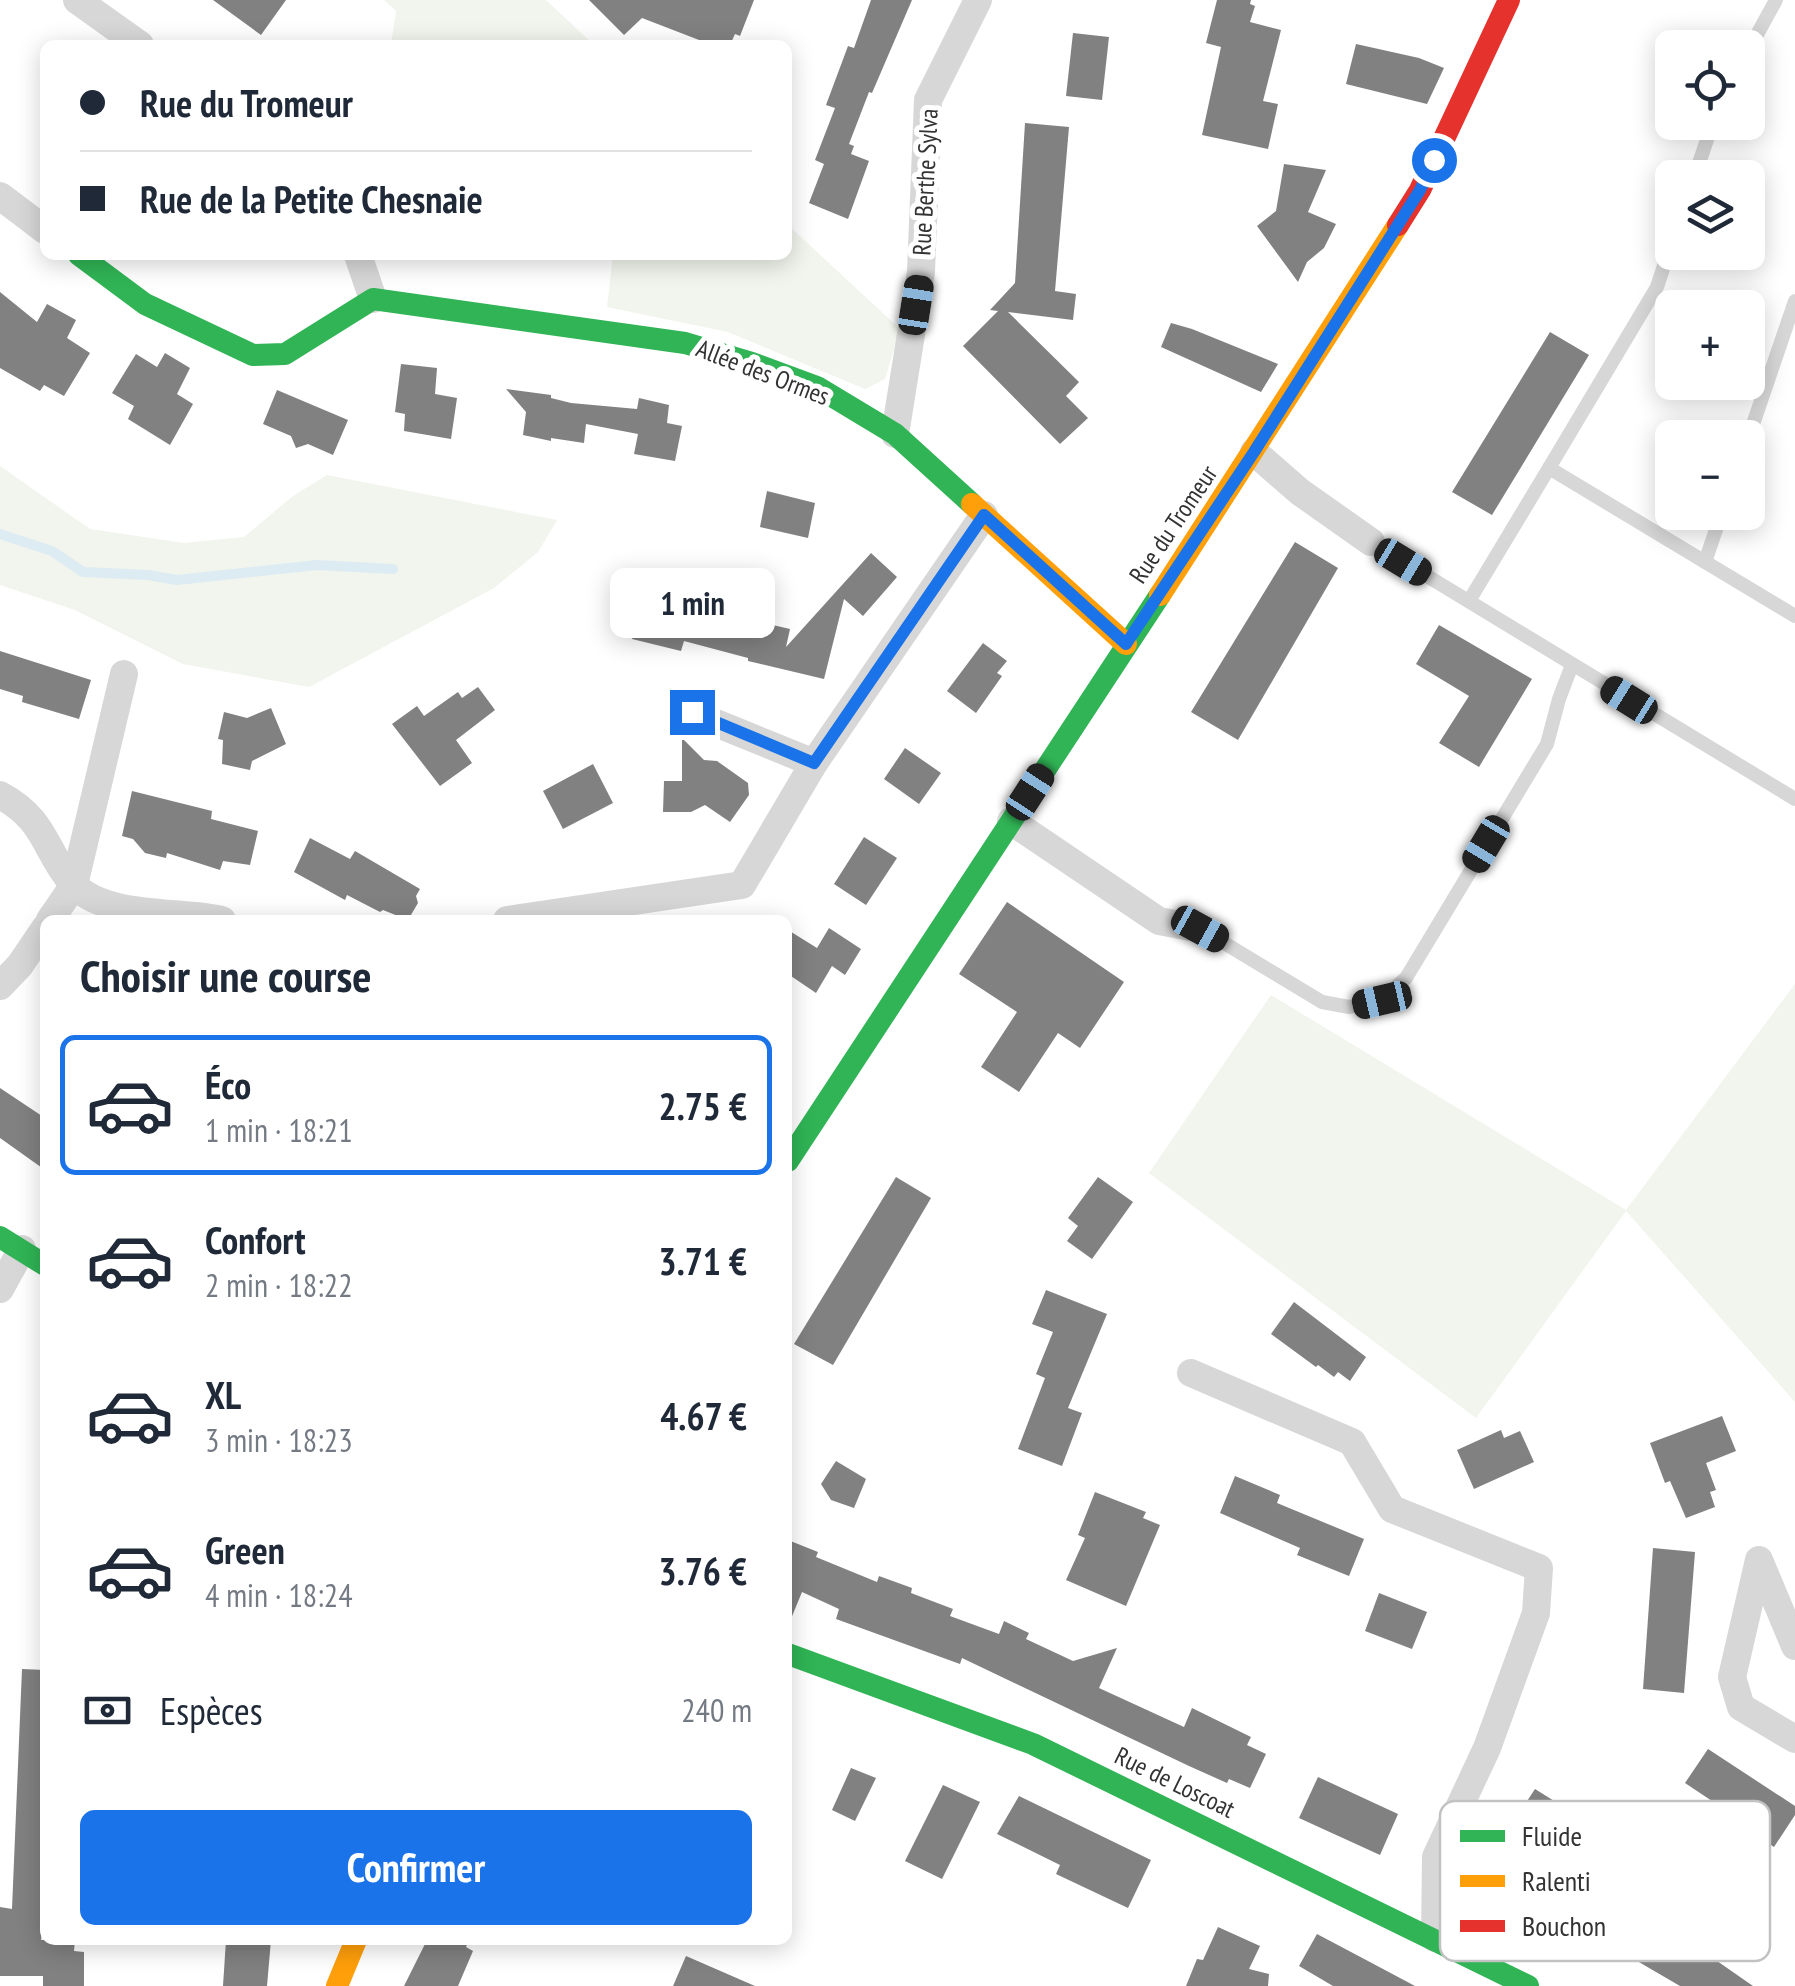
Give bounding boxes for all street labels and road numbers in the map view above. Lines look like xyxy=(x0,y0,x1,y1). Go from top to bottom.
street label: Rue Berthe Sylva xyxy=(905,108,945,256)
street label: Allée des Ormes xyxy=(692,332,834,412)
street label: Rue du Tromeur xyxy=(1122,459,1224,589)
street label: Rue de Loscoat xyxy=(1110,1739,1240,1825)

